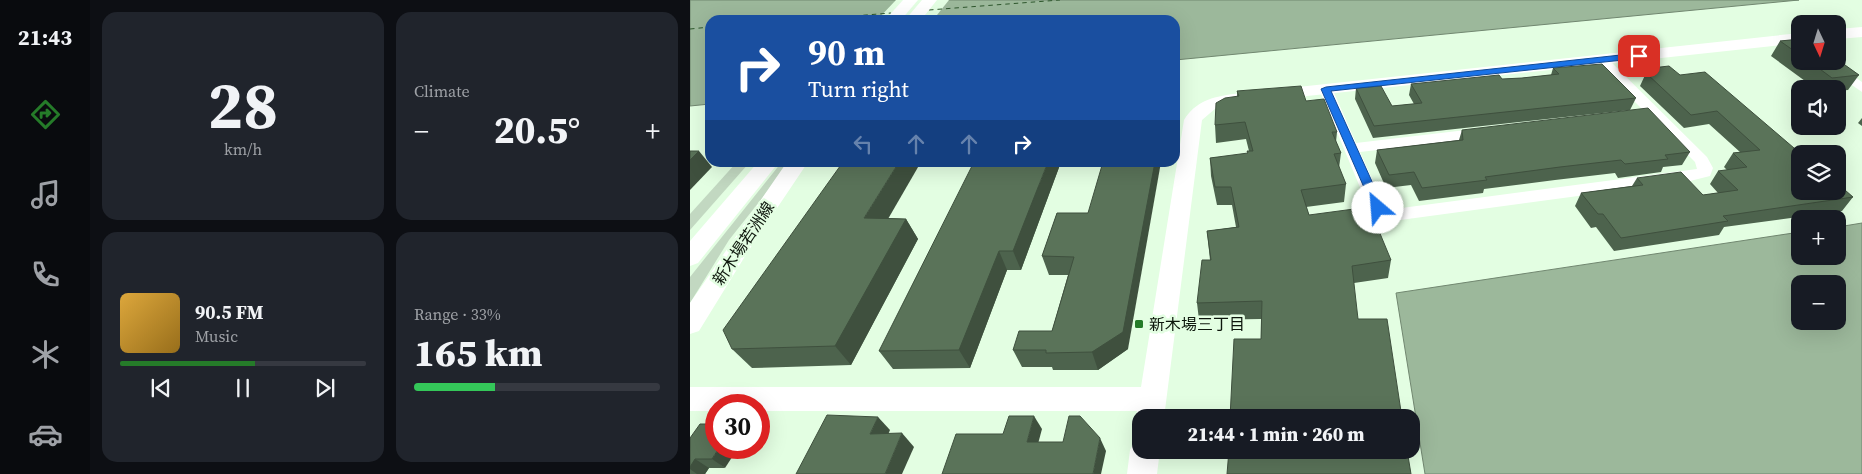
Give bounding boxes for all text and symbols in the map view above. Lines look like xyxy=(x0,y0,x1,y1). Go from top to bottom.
north arrow xyxy=(1791,15,1846,70)
map controls xyxy=(1791,15,1846,330)
text: 21:43 xyxy=(18,22,72,52)
text: 90 m xyxy=(808,29,885,77)
icon: right xyxy=(725,35,790,100)
pin xyxy=(1618,35,1660,77)
icon: arrive xyxy=(1625,42,1653,70)
text: 28 xyxy=(208,61,278,150)
text: Turn right xyxy=(808,74,909,104)
text: Climate xyxy=(414,80,470,102)
button: sound xyxy=(1791,80,1846,135)
icon: directions xyxy=(28,97,63,132)
text: 20.5° xyxy=(494,104,580,156)
text: − xyxy=(414,112,429,150)
text: + xyxy=(645,112,660,150)
icon: left xyxy=(849,130,877,158)
icon: ahead xyxy=(902,130,930,158)
icon: ahead xyxy=(955,130,983,158)
icon: right xyxy=(1008,130,1036,158)
text: km/h xyxy=(224,138,262,160)
button: layers xyxy=(1791,145,1846,200)
icon: music xyxy=(28,177,63,212)
position arrow xyxy=(1351,181,1403,233)
street label: 新木場若洲線 xyxy=(707,197,779,289)
button: + xyxy=(1791,210,1846,265)
icon: phone xyxy=(28,257,63,292)
button: − xyxy=(1791,275,1846,330)
text: 90.5 FM xyxy=(195,299,264,325)
text: Range · 33% xyxy=(414,303,501,325)
place label: 新木場三丁目 xyxy=(1149,313,1245,335)
marker: 新木場三丁目 xyxy=(1133,318,1145,330)
text: Music xyxy=(195,325,238,347)
text: 165 km xyxy=(414,327,542,379)
icon: climate xyxy=(28,337,63,372)
icon: previous xyxy=(147,374,175,402)
icon: pause xyxy=(229,374,257,402)
icon: next xyxy=(311,374,339,402)
speed limit sign: 30 xyxy=(705,394,770,459)
icon: car xyxy=(28,417,63,452)
text: 21:44 · 1 min · 260 m xyxy=(1187,421,1365,447)

